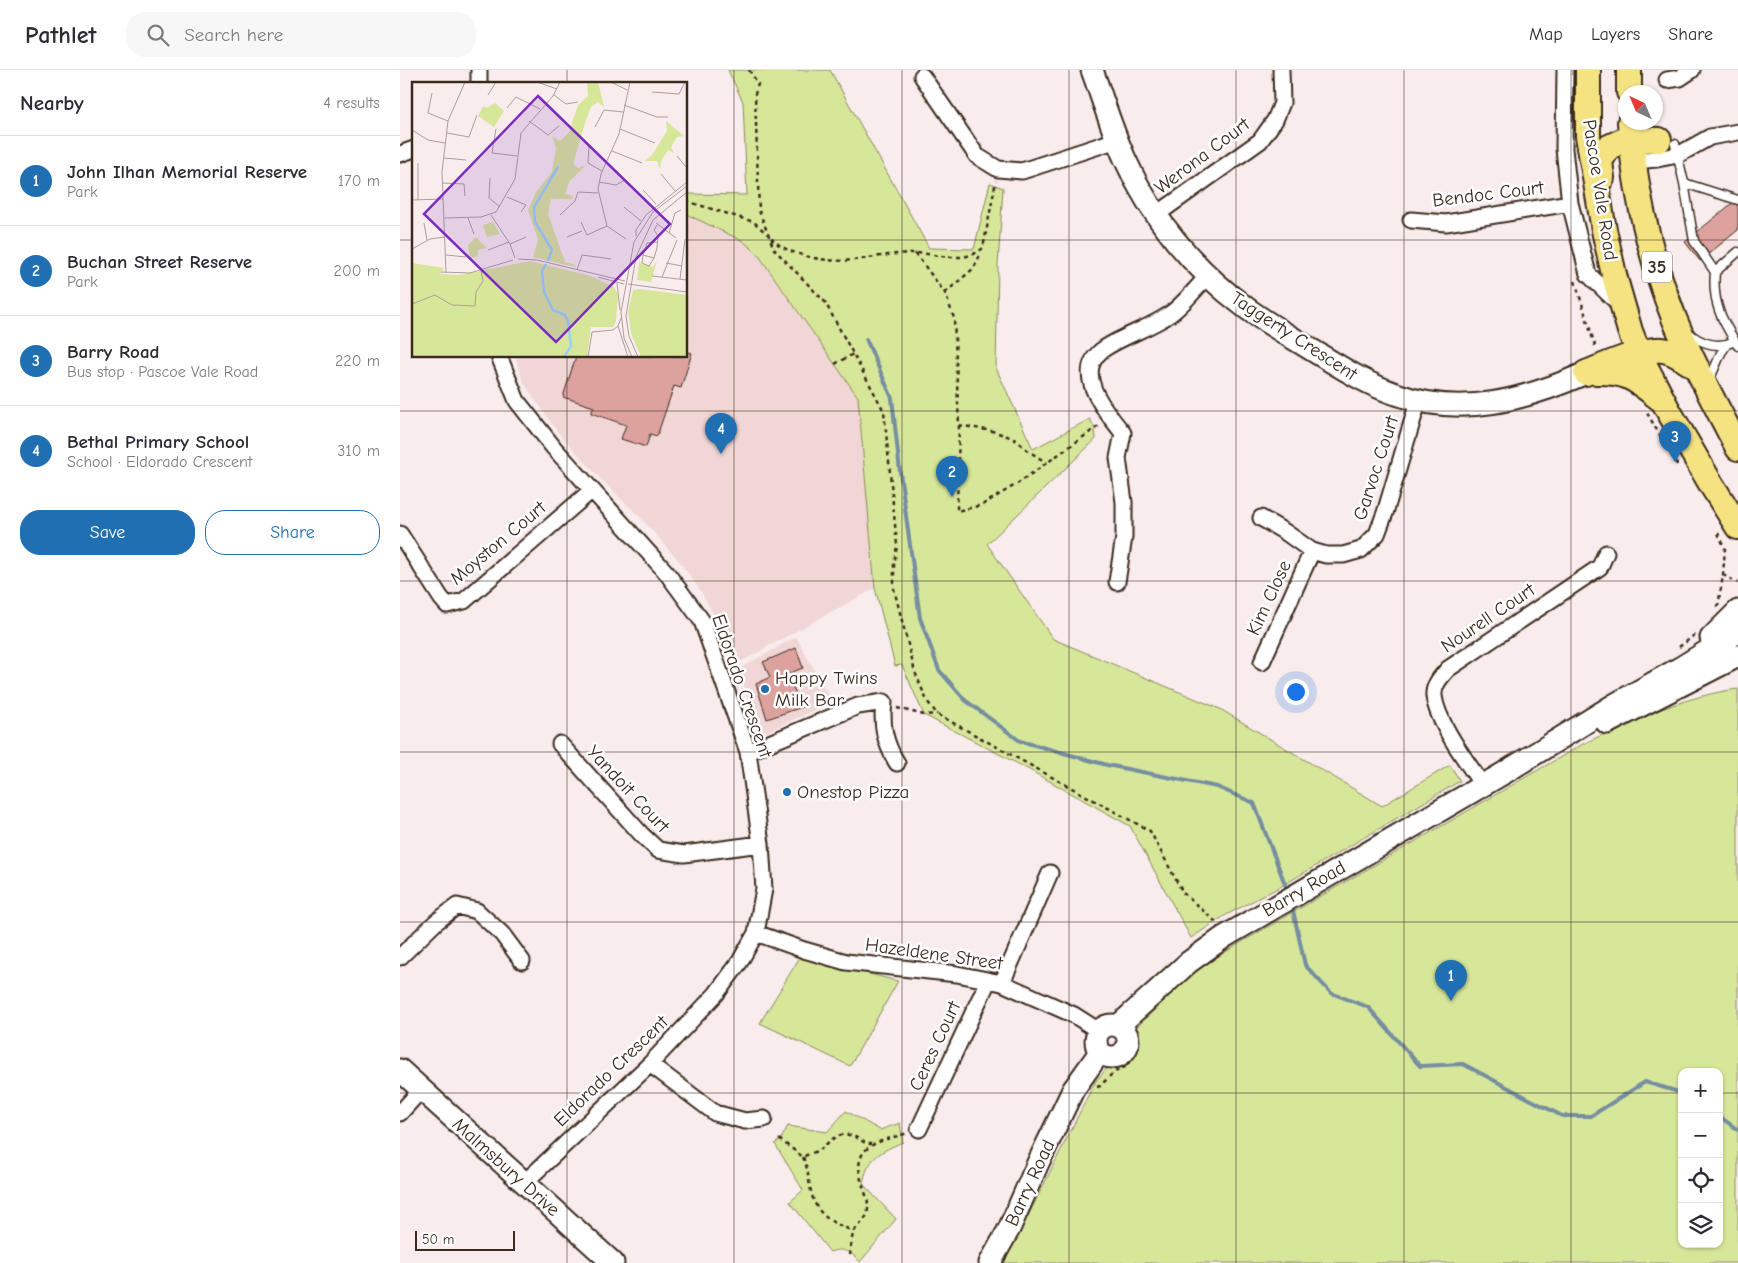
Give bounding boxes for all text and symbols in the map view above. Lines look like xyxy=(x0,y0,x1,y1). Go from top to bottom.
search box xyxy=(126,12,476,57)
text: Pathlet xyxy=(25,21,96,49)
icon: search xyxy=(144,21,172,49)
text: Search here xyxy=(184,24,283,46)
text: Map xyxy=(1529,24,1563,45)
text: Layers xyxy=(1591,24,1640,45)
text: Share xyxy=(1668,24,1713,45)
inset map xyxy=(412,82,688,358)
north arrow xyxy=(1618,85,1663,130)
text: Nearby xyxy=(20,91,84,115)
text: 4 results xyxy=(323,94,380,112)
street label: Werona Court xyxy=(1150,113,1254,199)
street label: Pascoe Vale Road xyxy=(1578,118,1622,262)
text: John Ilhan Memorial Reserve xyxy=(67,161,307,183)
text: 1 xyxy=(33,172,39,190)
text: 170 m xyxy=(338,172,380,190)
street label: Bendoc Court xyxy=(1431,176,1545,212)
text: Park xyxy=(67,183,98,201)
text: Buchan Street Reserve xyxy=(67,251,252,273)
road number: 35 xyxy=(1642,252,1672,282)
text: 2 xyxy=(32,262,40,280)
text: 200 m xyxy=(334,262,380,280)
text: Park xyxy=(67,273,98,291)
street label: Taggerty Crescent xyxy=(1227,287,1362,385)
text: Barry Road xyxy=(67,341,160,363)
text: 3 xyxy=(32,352,40,370)
text: 220 m xyxy=(335,352,380,370)
text: Bus stop · Pascoe Vale Road xyxy=(67,363,258,381)
street label: Garvoc Court xyxy=(1349,412,1403,523)
pin: 4 xyxy=(705,413,737,454)
pin: 3 xyxy=(1659,421,1691,462)
text: Bethal Primary School xyxy=(67,431,249,453)
text: 4 xyxy=(32,442,40,460)
text: 310 m xyxy=(337,442,380,460)
text: School · Eldorado Crescent xyxy=(67,453,252,471)
pin: 2 xyxy=(936,456,968,497)
street label: Moyston Court xyxy=(446,496,551,590)
button: Save xyxy=(20,510,195,555)
button: Share xyxy=(205,510,380,555)
street label: Kim Close xyxy=(1242,557,1296,639)
street label: Nourell Court xyxy=(1437,578,1539,657)
street label: Eldorado Crescent xyxy=(707,611,777,761)
place label: Happy Twins Milk Bar xyxy=(775,667,878,711)
your location xyxy=(1283,679,1309,705)
marker: Happy Twins Milk Bar xyxy=(759,683,771,695)
street label: Yandoit Court xyxy=(582,741,674,838)
place label: Onestop Pizza xyxy=(797,781,909,803)
marker: Onestop Pizza xyxy=(781,786,793,798)
street label: Barry Road xyxy=(1258,856,1350,922)
street label: Hazeldene Street xyxy=(864,933,1005,975)
pin: 1 xyxy=(1435,960,1467,1001)
street label: Ceres Court xyxy=(905,997,966,1094)
street label: Eldorado Crescent xyxy=(549,1011,673,1131)
map controls xyxy=(1678,1068,1723,1248)
button: + xyxy=(1678,1068,1723,1113)
street label: Malmsbury Drive xyxy=(448,1113,564,1221)
button: − xyxy=(1678,1113,1723,1158)
street label: Barry Road xyxy=(1000,1136,1060,1230)
button: locate xyxy=(1678,1158,1723,1203)
button: layers xyxy=(1678,1203,1723,1248)
scale bar xyxy=(415,1228,515,1251)
text: 50 m xyxy=(422,1231,454,1248)

